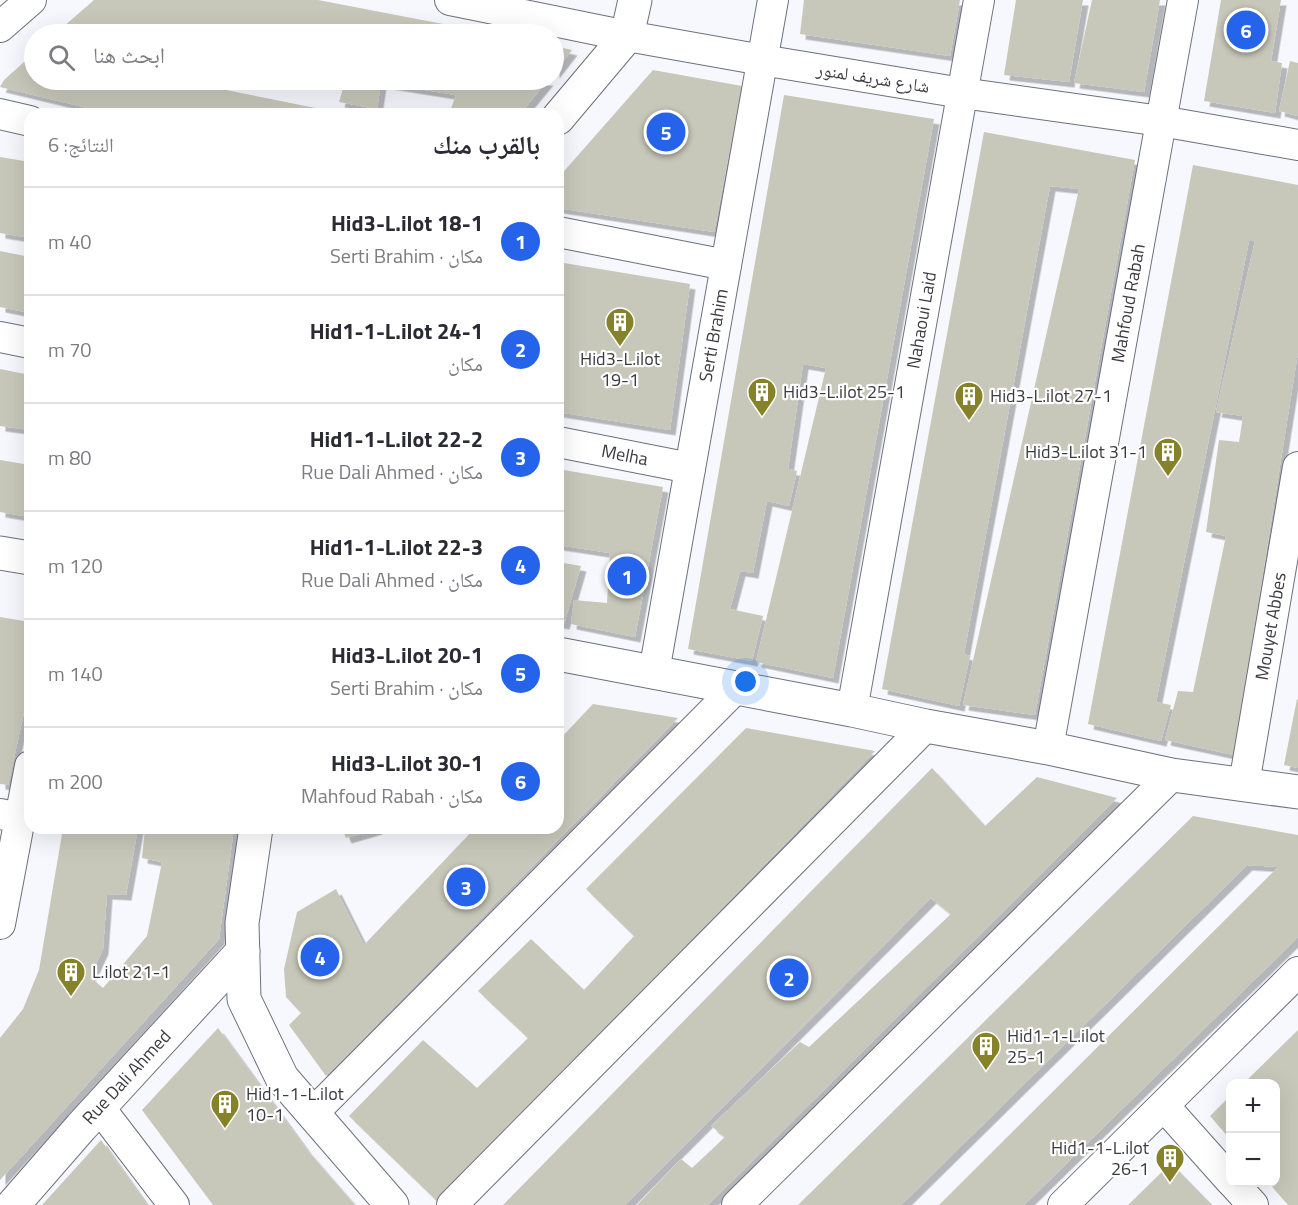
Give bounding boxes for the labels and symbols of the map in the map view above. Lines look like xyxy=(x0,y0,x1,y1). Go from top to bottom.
pin: 6 xyxy=(1226,8,1266,52)
street label: شارع شريف لمنور xyxy=(814,55,931,100)
pin: 5 xyxy=(646,110,686,154)
street label: Mahfoud Rabah xyxy=(1104,241,1152,365)
street label: Nahaoui Laid xyxy=(899,269,943,371)
street label: Serti Brahim xyxy=(692,286,735,384)
building icon: Hid3-L.ilot 19-1 xyxy=(604,306,636,348)
place label: Hid3-L.ilot 19-1 xyxy=(580,345,661,393)
building icon: Hid3-L.ilot 25-1 xyxy=(746,376,778,418)
place label: Hid3-L.ilot 25-1 xyxy=(783,378,905,405)
building icon: Hid3-L.ilot 27-1 xyxy=(953,380,985,422)
place label: Hid3-L.ilot 27-1 xyxy=(990,382,1112,409)
building icon: Hid3-L.ilot 31-1 xyxy=(1152,436,1184,478)
street label: Melha xyxy=(599,437,650,472)
place label: Hid3-L.ilot 31-1 xyxy=(1025,438,1147,465)
pin: 1 xyxy=(608,554,646,598)
street label: Mouyet Abbes xyxy=(1248,570,1293,682)
your location xyxy=(731,667,760,696)
pin: 3 xyxy=(446,864,486,910)
pin: 4 xyxy=(300,934,340,980)
building icon: L.ilot 21-1 xyxy=(55,956,87,998)
pin: 2 xyxy=(770,956,808,1000)
place label: L.ilot 21-1 xyxy=(92,958,170,985)
place label: Hid1-1-L.ilot 25-1 xyxy=(1007,1022,1106,1070)
street label: Rue Dali Ahmed xyxy=(76,1024,177,1130)
building icon: Hid1-1-L.ilot 25-1 xyxy=(970,1030,1002,1072)
place label: Hid1-1-L.ilot 10-1 xyxy=(246,1080,345,1128)
building icon: Hid1-1-L.ilot 10-1 xyxy=(209,1088,241,1130)
place label: Hid1-1-L.ilot 26-1 xyxy=(1051,1134,1150,1182)
building icon: Hid1-1-L.ilot 26-1 xyxy=(1154,1142,1186,1184)

